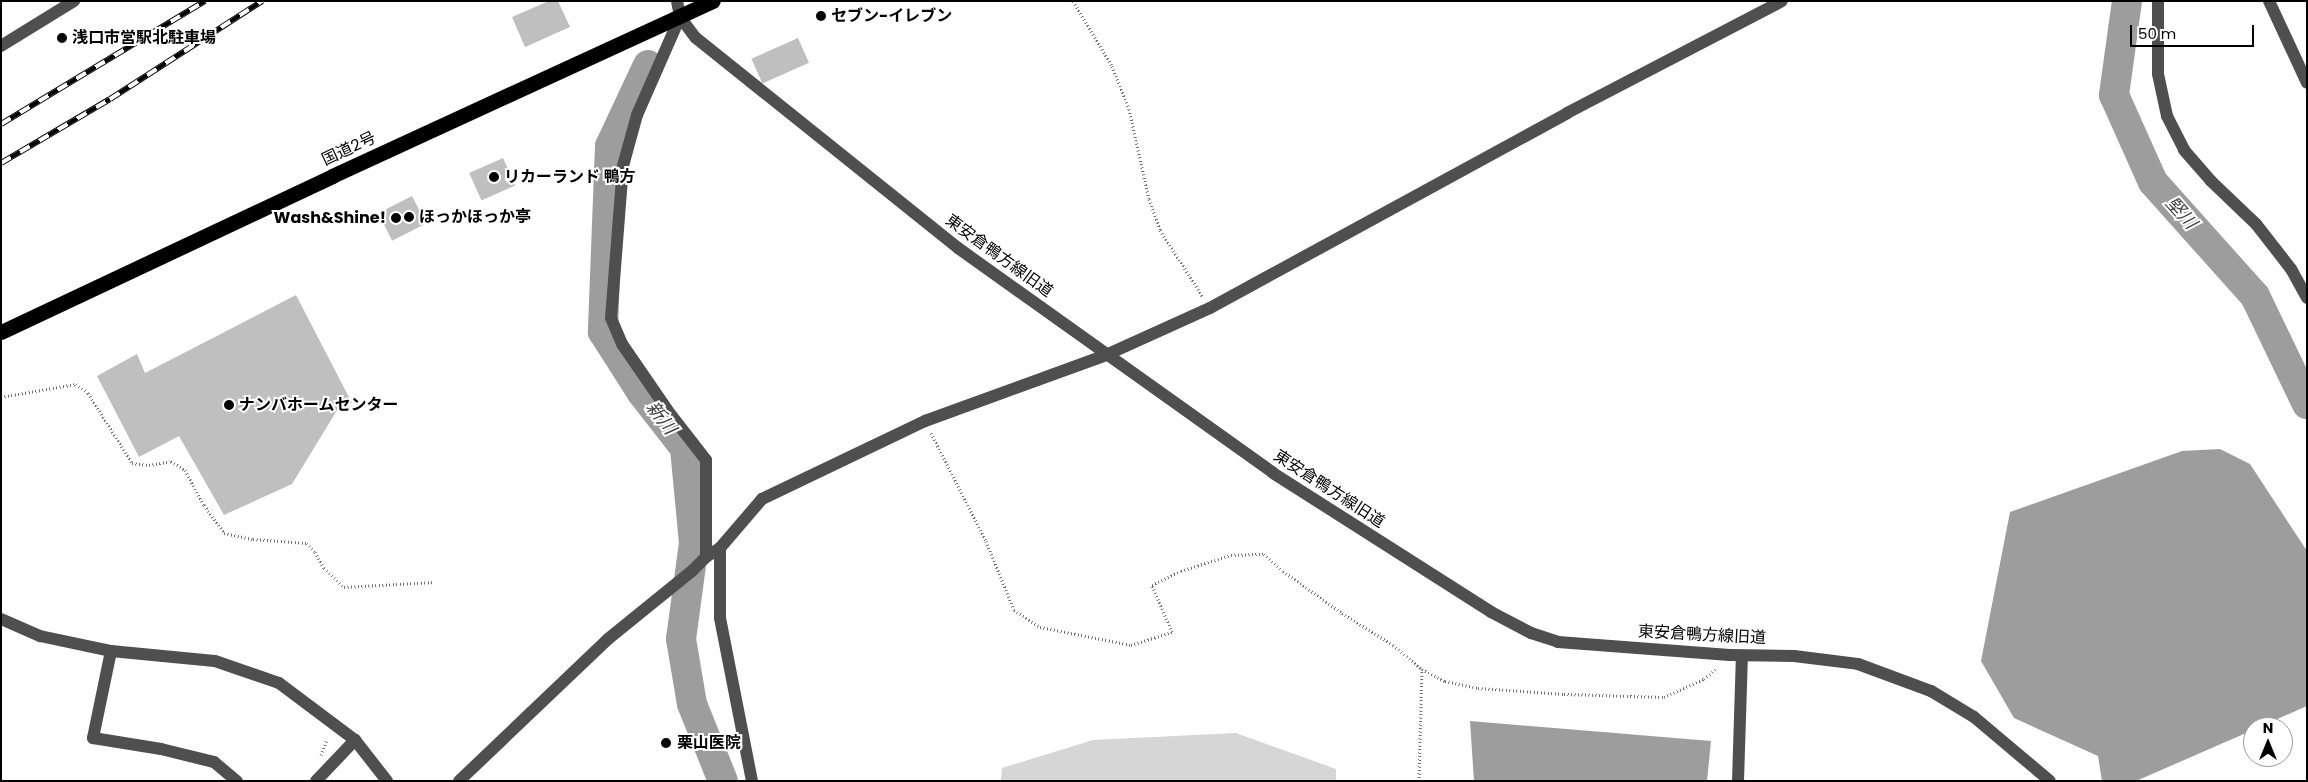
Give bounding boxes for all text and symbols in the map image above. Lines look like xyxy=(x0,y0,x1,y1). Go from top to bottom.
place label: セブン-イレブン xyxy=(831,6,952,26)
marker: セブン-イレブン xyxy=(815,10,827,22)
scale bar xyxy=(2133,15,2257,47)
text: 50 m xyxy=(2138,23,2176,44)
place label: 浅口市営駅北駐車場 xyxy=(72,28,216,48)
marker: 浅口市営駅北駐車場 xyxy=(56,32,68,44)
street label: 国道2号 xyxy=(319,128,379,170)
place label: リカーランド 鴨方 xyxy=(504,167,635,187)
marker: リカーランド 鴨方 xyxy=(488,171,500,183)
water label: 堅川 xyxy=(2161,192,2201,234)
place label: ほっかほっか亭 xyxy=(419,207,531,227)
place label: Wash&Shine! xyxy=(274,208,386,228)
marker: ほっかほっか亭 xyxy=(403,211,415,223)
street label: 東安倉鴨方線旧道 xyxy=(942,211,1056,301)
marker: Wash&Shine! xyxy=(390,212,402,224)
place label: ナンバホームセンター xyxy=(239,395,399,415)
water label: 新川 xyxy=(641,397,681,439)
marker: ナンバホームセンター xyxy=(223,399,235,411)
street label: 東安倉鴨方線旧道 xyxy=(1270,446,1388,532)
street label: 東安倉鴨方線旧道 xyxy=(1638,622,1766,648)
north arrow xyxy=(2243,717,2293,767)
text: N xyxy=(2263,718,2273,738)
place label: 栗山医院 xyxy=(677,733,741,753)
marker: 栗山医院 xyxy=(659,736,673,750)

